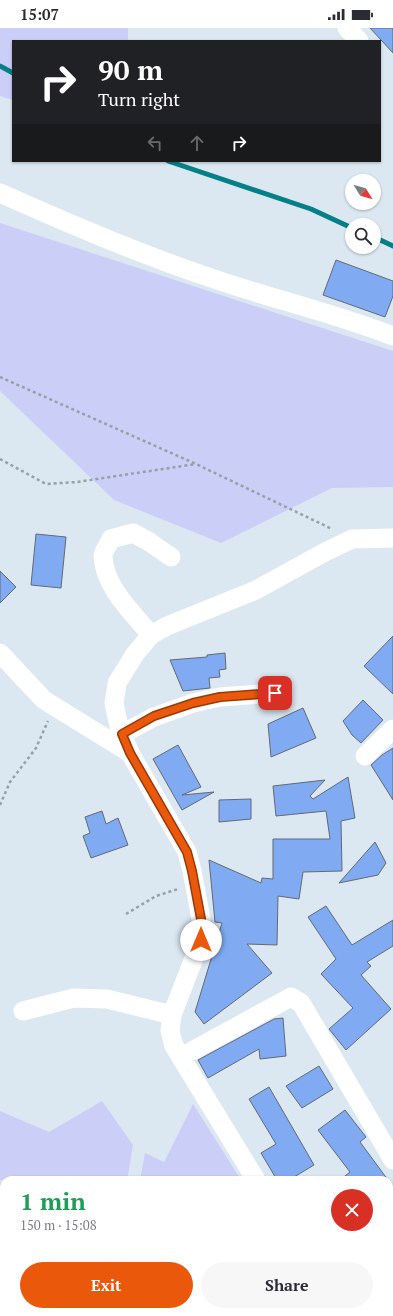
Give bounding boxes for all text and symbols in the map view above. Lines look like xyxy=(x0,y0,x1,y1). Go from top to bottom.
text: 15:07 xyxy=(20,4,59,24)
text: 90 m xyxy=(98,51,163,88)
icon: right xyxy=(32,56,84,108)
text: Turn right xyxy=(98,87,180,111)
icon: left xyxy=(144,132,166,154)
icon: ahead xyxy=(186,132,208,154)
icon: right xyxy=(228,132,250,154)
north arrow xyxy=(345,174,381,210)
map controls xyxy=(345,174,381,254)
button: search xyxy=(345,218,381,254)
pin xyxy=(258,676,292,710)
icon: arrive xyxy=(264,682,286,704)
position arrow xyxy=(180,919,222,961)
text: 1 min xyxy=(20,1185,86,1217)
button: close xyxy=(331,1189,373,1231)
text: 150 m · 15:08 xyxy=(20,1216,97,1234)
button: Exit xyxy=(20,1262,193,1308)
button: Share xyxy=(201,1262,373,1308)

